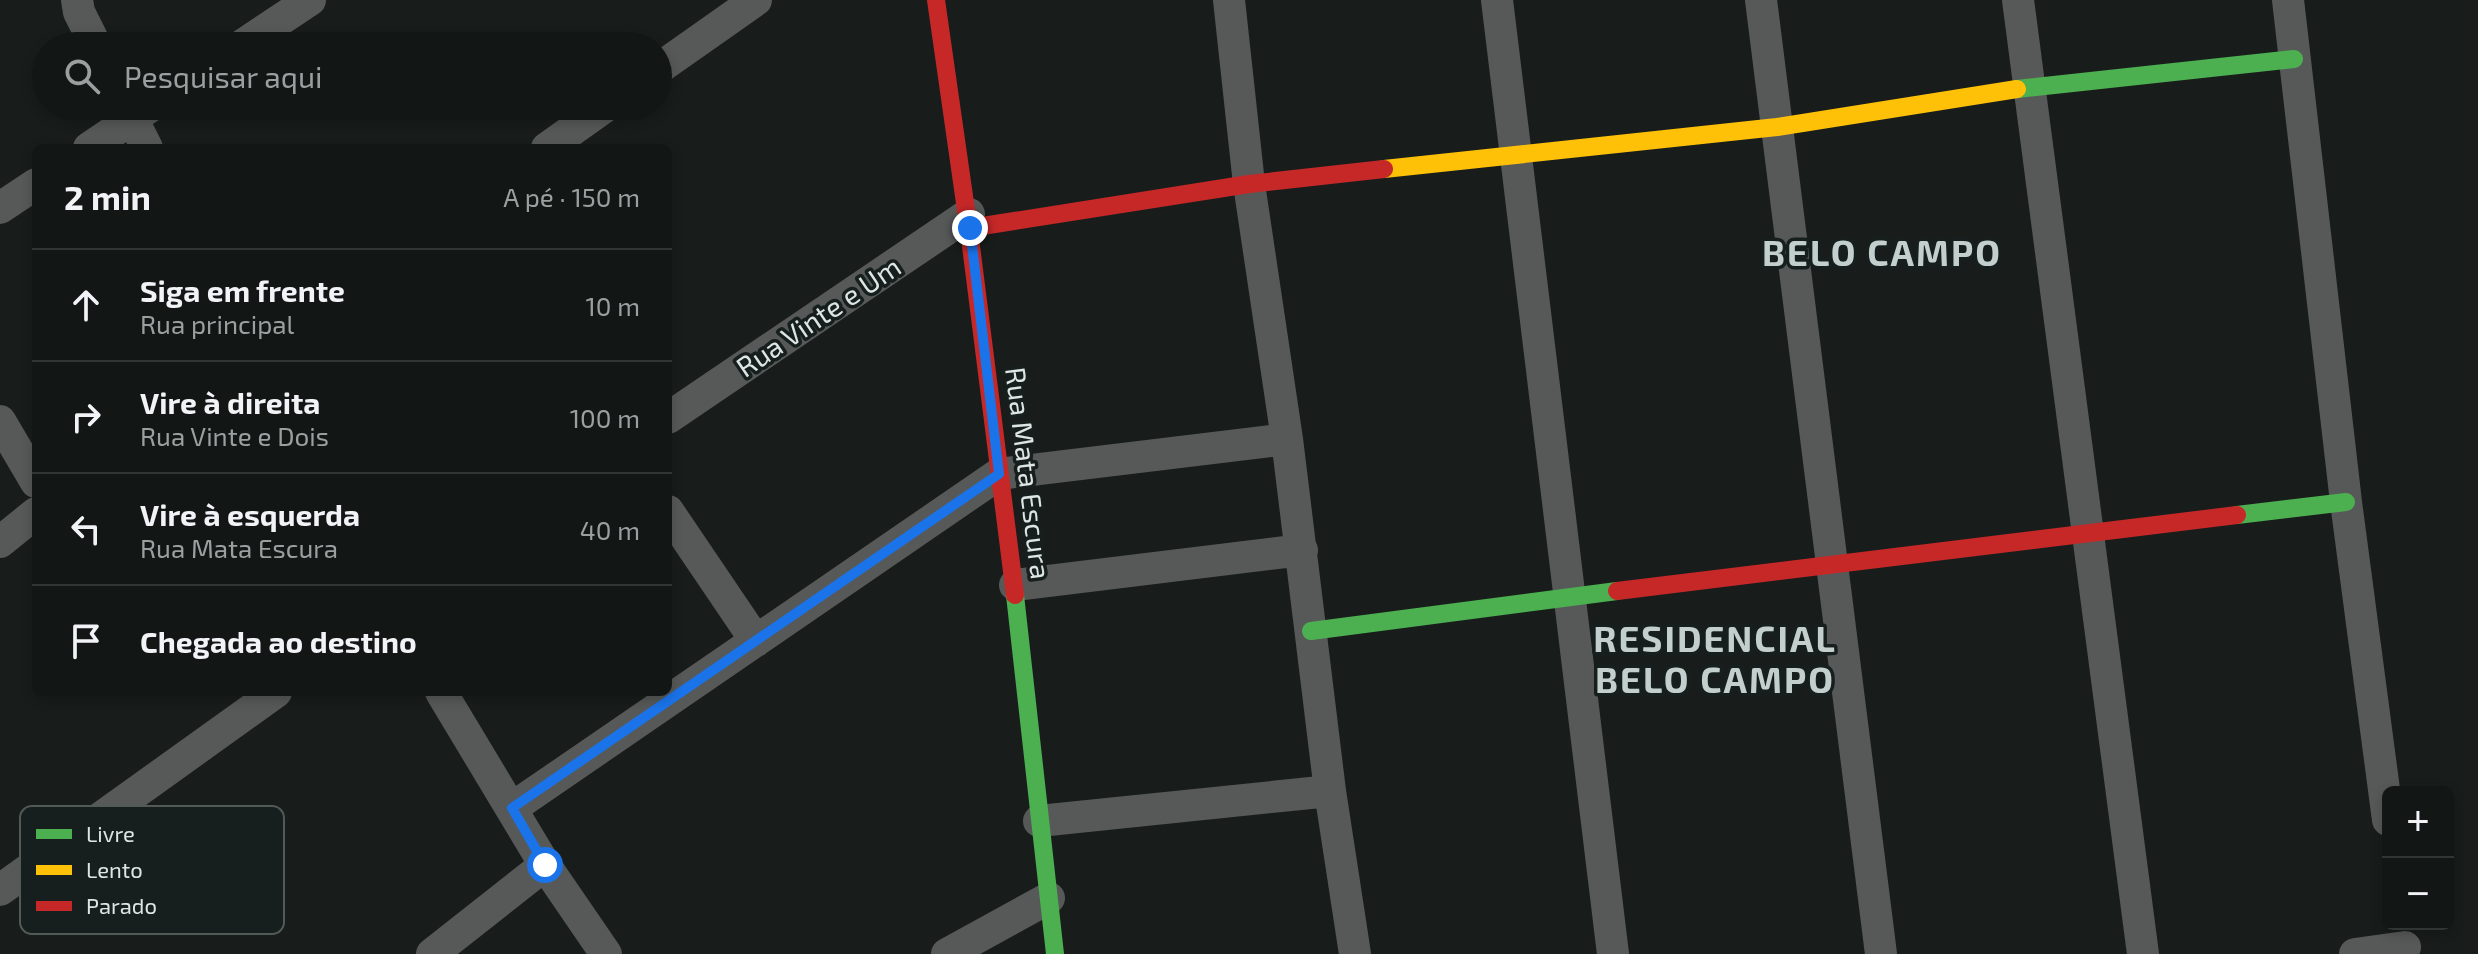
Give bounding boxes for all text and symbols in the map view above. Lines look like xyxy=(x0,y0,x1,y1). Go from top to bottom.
search box xyxy=(32,32,672,120)
icon: search xyxy=(60,54,104,98)
text: Pesquisar aqui xyxy=(124,58,322,94)
text: 2 min xyxy=(64,176,151,217)
text: A pé · 150 m xyxy=(503,181,640,212)
route end xyxy=(952,210,988,246)
district label: BELO CAMPO xyxy=(1762,230,2002,273)
street label: Rua Vinte e Um xyxy=(729,249,907,383)
text: Siga em frente xyxy=(140,272,345,308)
icon: ahead xyxy=(64,283,108,327)
text: 10 m xyxy=(585,290,640,321)
text: Rua principal xyxy=(140,308,294,339)
street label: Rua Mata Escura xyxy=(999,365,1059,581)
text: Vire à direita xyxy=(140,384,320,420)
icon: right xyxy=(64,395,108,439)
text: 100 m xyxy=(570,402,640,433)
text: Rua Vinte e Dois xyxy=(140,420,329,451)
text: Vire à esquerda xyxy=(140,496,360,532)
icon: left xyxy=(64,507,108,551)
text: 40 m xyxy=(580,514,640,545)
text: Rua Mata Escura xyxy=(140,532,338,563)
district label: RESIDENCIAL BELO CAMPO xyxy=(1593,616,1837,700)
icon: arrive xyxy=(64,619,108,663)
text: Chegada ao destino xyxy=(140,623,417,659)
map controls xyxy=(2382,786,2454,930)
button: + xyxy=(2382,786,2454,858)
legend xyxy=(20,806,284,934)
text: Livre xyxy=(86,820,135,846)
route start xyxy=(527,847,563,883)
text: Lento xyxy=(86,856,143,882)
button: − xyxy=(2382,858,2454,930)
text: Parado xyxy=(86,892,157,918)

